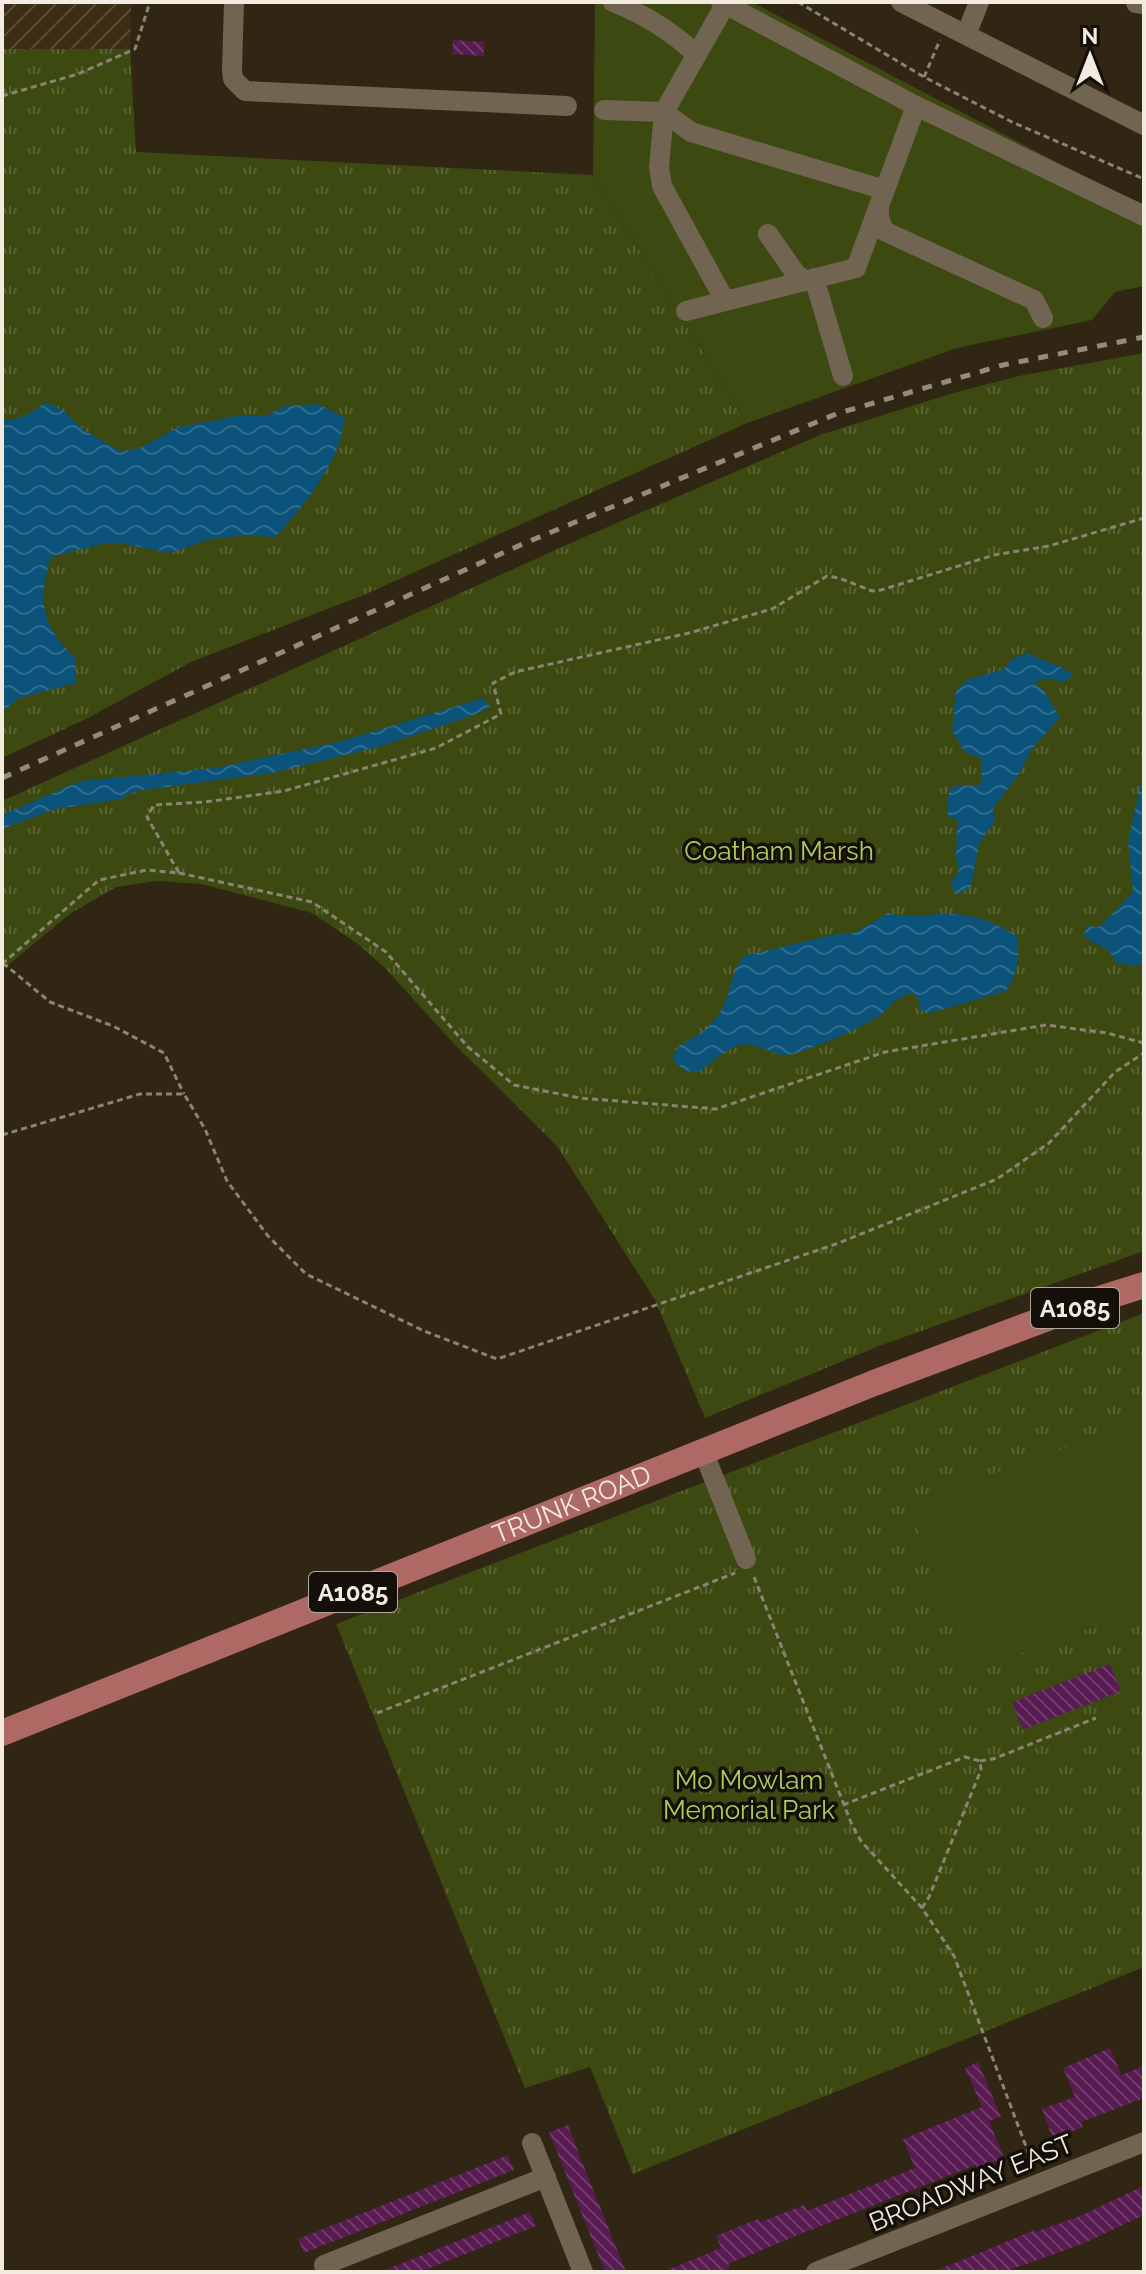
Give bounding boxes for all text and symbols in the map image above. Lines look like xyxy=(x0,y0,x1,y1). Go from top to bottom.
north arrow xyxy=(1050,16,1130,96)
text: N xyxy=(1082,23,1098,49)
park label: Coatham Marsh xyxy=(684,836,874,866)
road number: A1085 xyxy=(1031,1288,1119,1328)
street label: TRUNK ROAD xyxy=(488,1459,655,1549)
road number: A1085 xyxy=(309,1572,397,1612)
park label: Mo Mowlam Memorial Park xyxy=(663,1765,835,1825)
street label: BROADWAY EAST xyxy=(865,2128,1077,2238)

